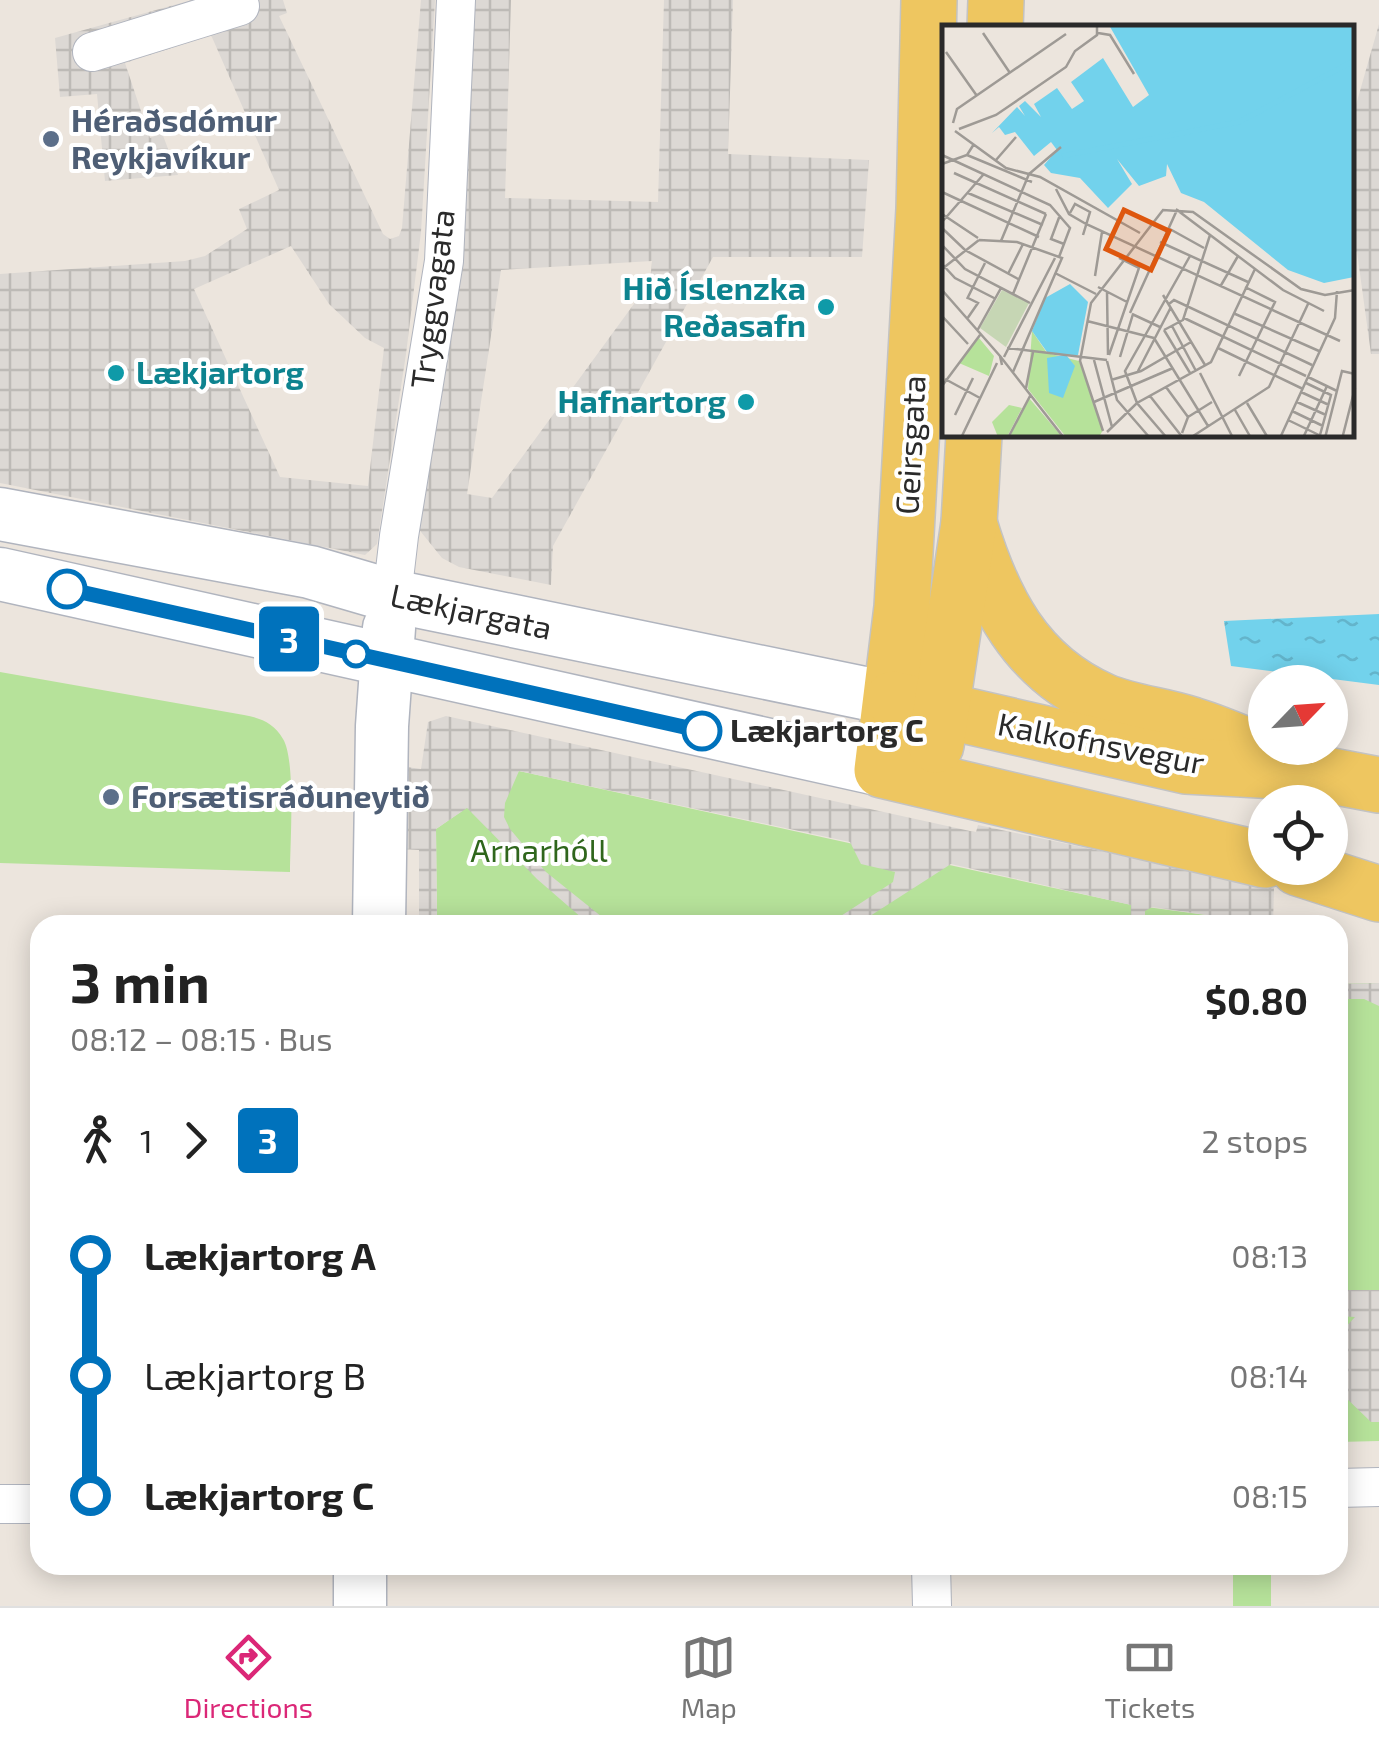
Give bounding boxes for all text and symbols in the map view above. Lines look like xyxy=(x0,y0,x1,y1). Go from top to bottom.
inset map xyxy=(942,25,1354,438)
place label: Héraðsdómur Reykjavíkur xyxy=(71,100,278,176)
marker: Héraðsdómur Reykjavíkur xyxy=(40,128,62,150)
street label: Tryggvagata xyxy=(401,207,461,391)
place label: Hið Íslenzka Reðasafn xyxy=(623,268,806,343)
marker: Hið Íslenzka Reðasafn xyxy=(815,296,837,318)
place label: Lækjartorg xyxy=(136,352,305,390)
marker: Lækjartorg xyxy=(105,362,127,384)
street label: Geirsgata xyxy=(886,374,932,515)
place label: Hafnartorg xyxy=(557,381,726,419)
marker: Hafnartorg xyxy=(735,391,757,413)
unlabelled marker xyxy=(48,570,86,608)
street label: Lækjargata xyxy=(387,574,556,647)
line badge: 3 xyxy=(256,606,322,672)
text: 3 xyxy=(279,618,299,660)
unlabelled marker xyxy=(343,641,369,667)
north arrow xyxy=(1248,665,1348,765)
map controls xyxy=(1248,665,1348,885)
street label: Kalkofnsvegur xyxy=(995,703,1208,781)
place label: Lækjartorg C xyxy=(730,710,924,748)
marker: Lækjartorg C xyxy=(683,712,721,750)
place label: Forsætisráðuneytið xyxy=(131,776,430,815)
button: locate xyxy=(1248,785,1348,885)
marker: Forsætisráðuneytið xyxy=(100,786,122,808)
park label: Arnarhóll xyxy=(470,830,608,868)
text: 3 min xyxy=(70,948,210,1014)
text: $0.80 xyxy=(1205,977,1308,1023)
text: 08:12 – 08:15 · Bus xyxy=(70,1019,333,1057)
icon: walk xyxy=(70,1113,125,1168)
icon: forward xyxy=(168,1113,223,1168)
text: 3 xyxy=(258,1119,278,1161)
text: 1 xyxy=(140,1121,153,1159)
text: 2 stops xyxy=(1201,1121,1308,1159)
text: Lækjartorg A xyxy=(144,1232,376,1278)
text: 08:13 xyxy=(1231,1236,1308,1274)
text: Lækjartorg B xyxy=(144,1352,366,1398)
text: 08:14 xyxy=(1229,1356,1308,1394)
text: Lækjartorg C xyxy=(144,1472,374,1518)
text: 08:15 xyxy=(1232,1476,1308,1514)
tab: Directions xyxy=(184,1630,313,1724)
tab: Map xyxy=(681,1630,737,1724)
tab: Tickets xyxy=(1104,1630,1195,1724)

